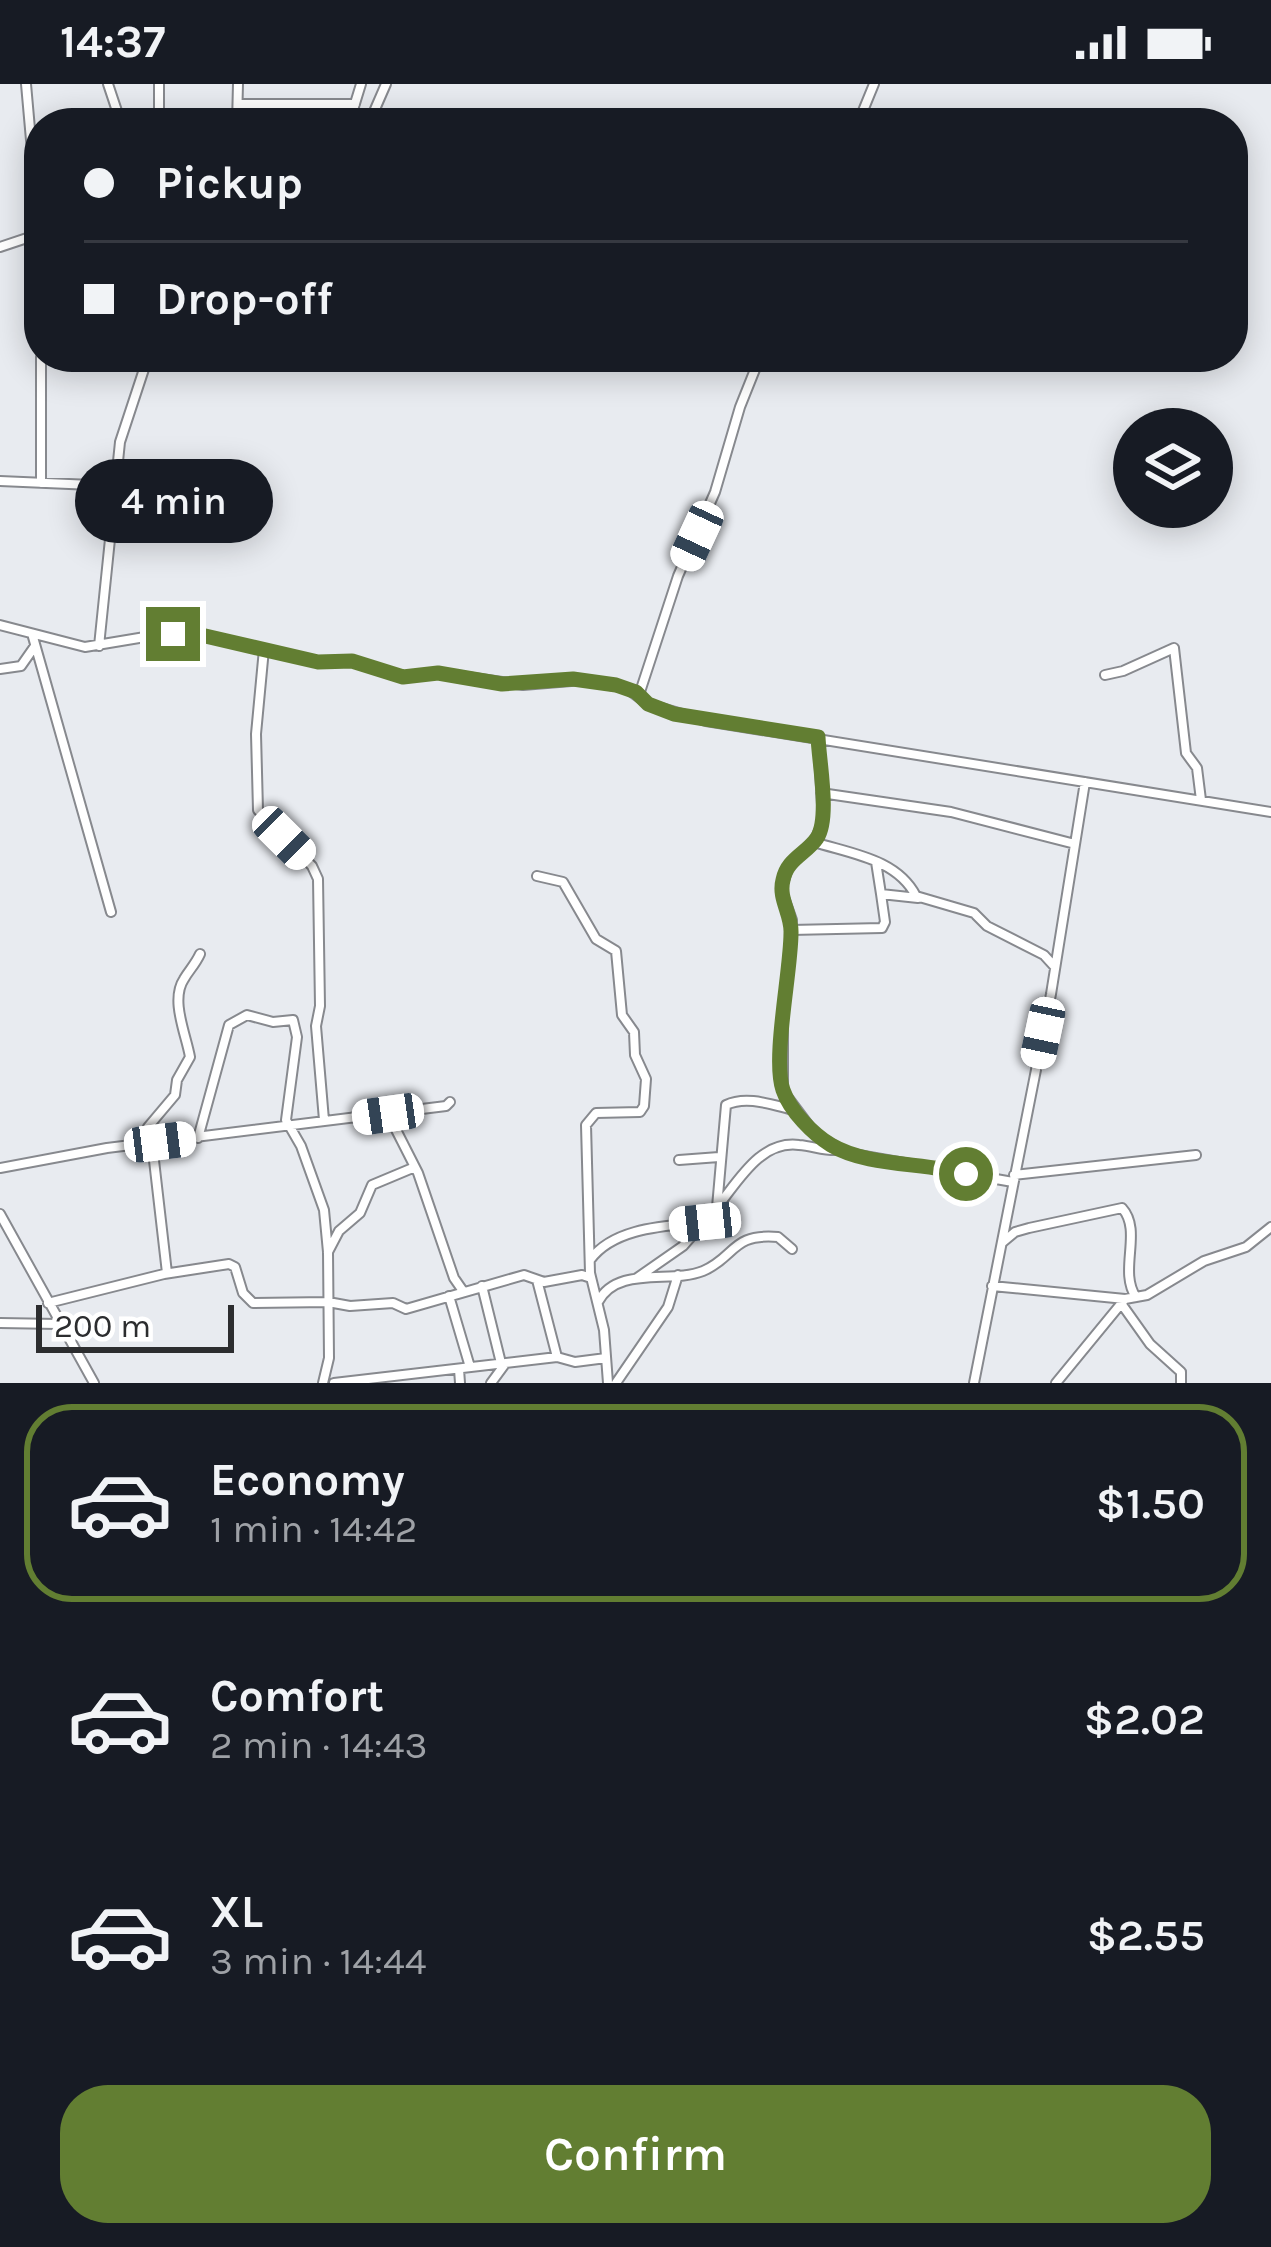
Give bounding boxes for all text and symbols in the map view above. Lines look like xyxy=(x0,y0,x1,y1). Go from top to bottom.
text: 14:37 xyxy=(60,16,165,68)
text: Pickup xyxy=(156,157,303,209)
text: Drop-off xyxy=(156,273,333,325)
map controls xyxy=(1113,408,1233,528)
button: layers xyxy=(1113,408,1233,528)
callout: 4 min xyxy=(74,460,272,544)
text: 4 min xyxy=(121,478,227,524)
car xyxy=(665,496,729,576)
route end xyxy=(146,607,200,661)
car xyxy=(246,800,322,876)
car xyxy=(1018,994,1068,1072)
car xyxy=(350,1091,426,1137)
car xyxy=(122,1120,198,1164)
route start xyxy=(939,1147,993,1201)
car xyxy=(667,1200,743,1244)
scale bar xyxy=(36,1299,234,1352)
text: 200 m xyxy=(54,1307,151,1345)
icon: car xyxy=(66,1449,174,1557)
text: Economy xyxy=(210,1454,405,1506)
text: $1.50 xyxy=(1096,1477,1205,1529)
text: 1 min · 14:42 xyxy=(210,1506,417,1552)
icon: car xyxy=(66,1665,174,1773)
text: Comfort xyxy=(210,1670,384,1722)
text: $2.02 xyxy=(1084,1693,1205,1745)
text: 2 min · 14:43 xyxy=(210,1722,427,1768)
icon: car xyxy=(66,1881,174,1989)
text: XL xyxy=(210,1886,263,1938)
text: $2.55 xyxy=(1087,1909,1205,1961)
text: 3 min · 14:44 xyxy=(210,1938,427,1984)
button: Confirm xyxy=(60,2085,1211,2223)

